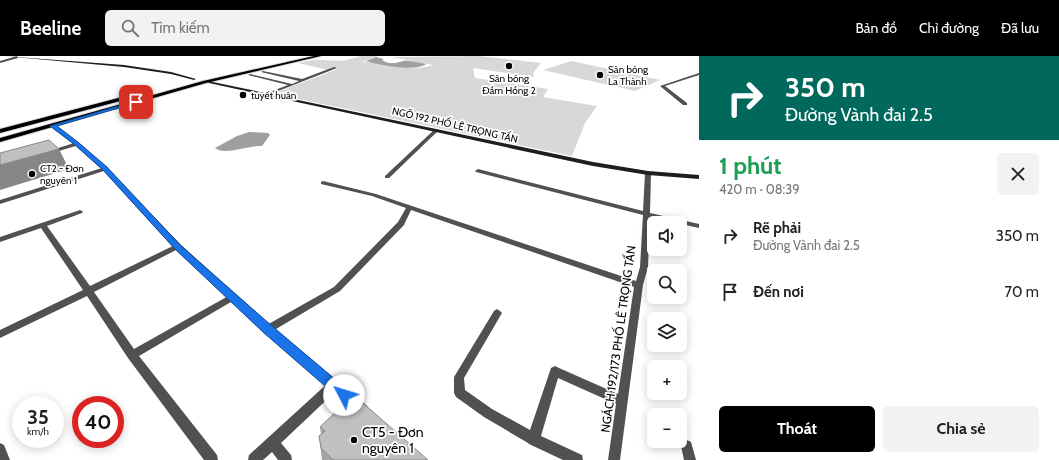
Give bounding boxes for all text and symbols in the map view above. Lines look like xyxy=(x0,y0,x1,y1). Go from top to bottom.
search box xyxy=(105,10,385,46)
text: Beeline xyxy=(20,17,81,40)
icon: search xyxy=(119,17,141,39)
text: Tìm kiếm xyxy=(151,19,210,37)
text: Bản đồ xyxy=(855,19,897,37)
text: Chỉ đường xyxy=(919,19,979,37)
text: Đã lưu xyxy=(1001,19,1039,37)
marker: Sân bóng Đầm Hồng 2 xyxy=(504,61,514,71)
place label: Sân bóng La Thành xyxy=(608,63,649,88)
marker: Sân bóng La Thành xyxy=(595,70,605,80)
text: 350 m xyxy=(785,70,866,104)
place label: Sân bóng Đầm Hồng 2 xyxy=(482,72,536,97)
icon: right xyxy=(719,72,771,124)
pin xyxy=(119,85,153,119)
place label: tuyết huân xyxy=(251,89,297,102)
marker: tuyết huân xyxy=(238,90,248,100)
icon: arrive xyxy=(125,91,147,113)
street label: NGÕ 192 PHỐ LÊ TRỌNG TẤN xyxy=(391,103,519,146)
text: Đường Vành đai 2.5 xyxy=(785,104,933,126)
text: 1 phút xyxy=(719,151,782,180)
button: close xyxy=(997,153,1039,195)
place label: CT2 - Đơn nguyên 1 xyxy=(40,162,84,187)
marker: CT2 - Đơn nguyên 1 xyxy=(27,169,37,179)
text: 420 m · 08:39 xyxy=(719,181,800,197)
map controls xyxy=(647,216,687,448)
button: sound xyxy=(647,216,687,256)
text: Rẽ phải xyxy=(753,219,801,237)
icon: right xyxy=(719,225,741,247)
text: 350 m xyxy=(996,227,1039,245)
text: Đường Vành đai 2.5 xyxy=(753,237,860,253)
street label: NGÁCH 192/173 PHỐ LÊ TRỌNG TẤN xyxy=(596,244,639,433)
button: search xyxy=(647,264,687,304)
icon: arrive xyxy=(719,281,741,303)
text: Đến nơi xyxy=(753,283,804,301)
text: 70 m xyxy=(1005,283,1039,301)
button: layers xyxy=(647,312,687,352)
button: + xyxy=(647,360,687,400)
position arrow xyxy=(323,374,365,416)
speed limit sign: 40 xyxy=(72,396,124,448)
text: 35 xyxy=(27,405,49,429)
button: Thoát xyxy=(719,406,875,452)
button: Chia sẻ xyxy=(883,406,1039,452)
button: − xyxy=(647,408,687,448)
place label: CT5 - Đơn nguyên 1 xyxy=(362,423,424,457)
text: km/h xyxy=(27,425,49,438)
marker: CT5 - Đơn nguyên 1 xyxy=(349,435,359,445)

